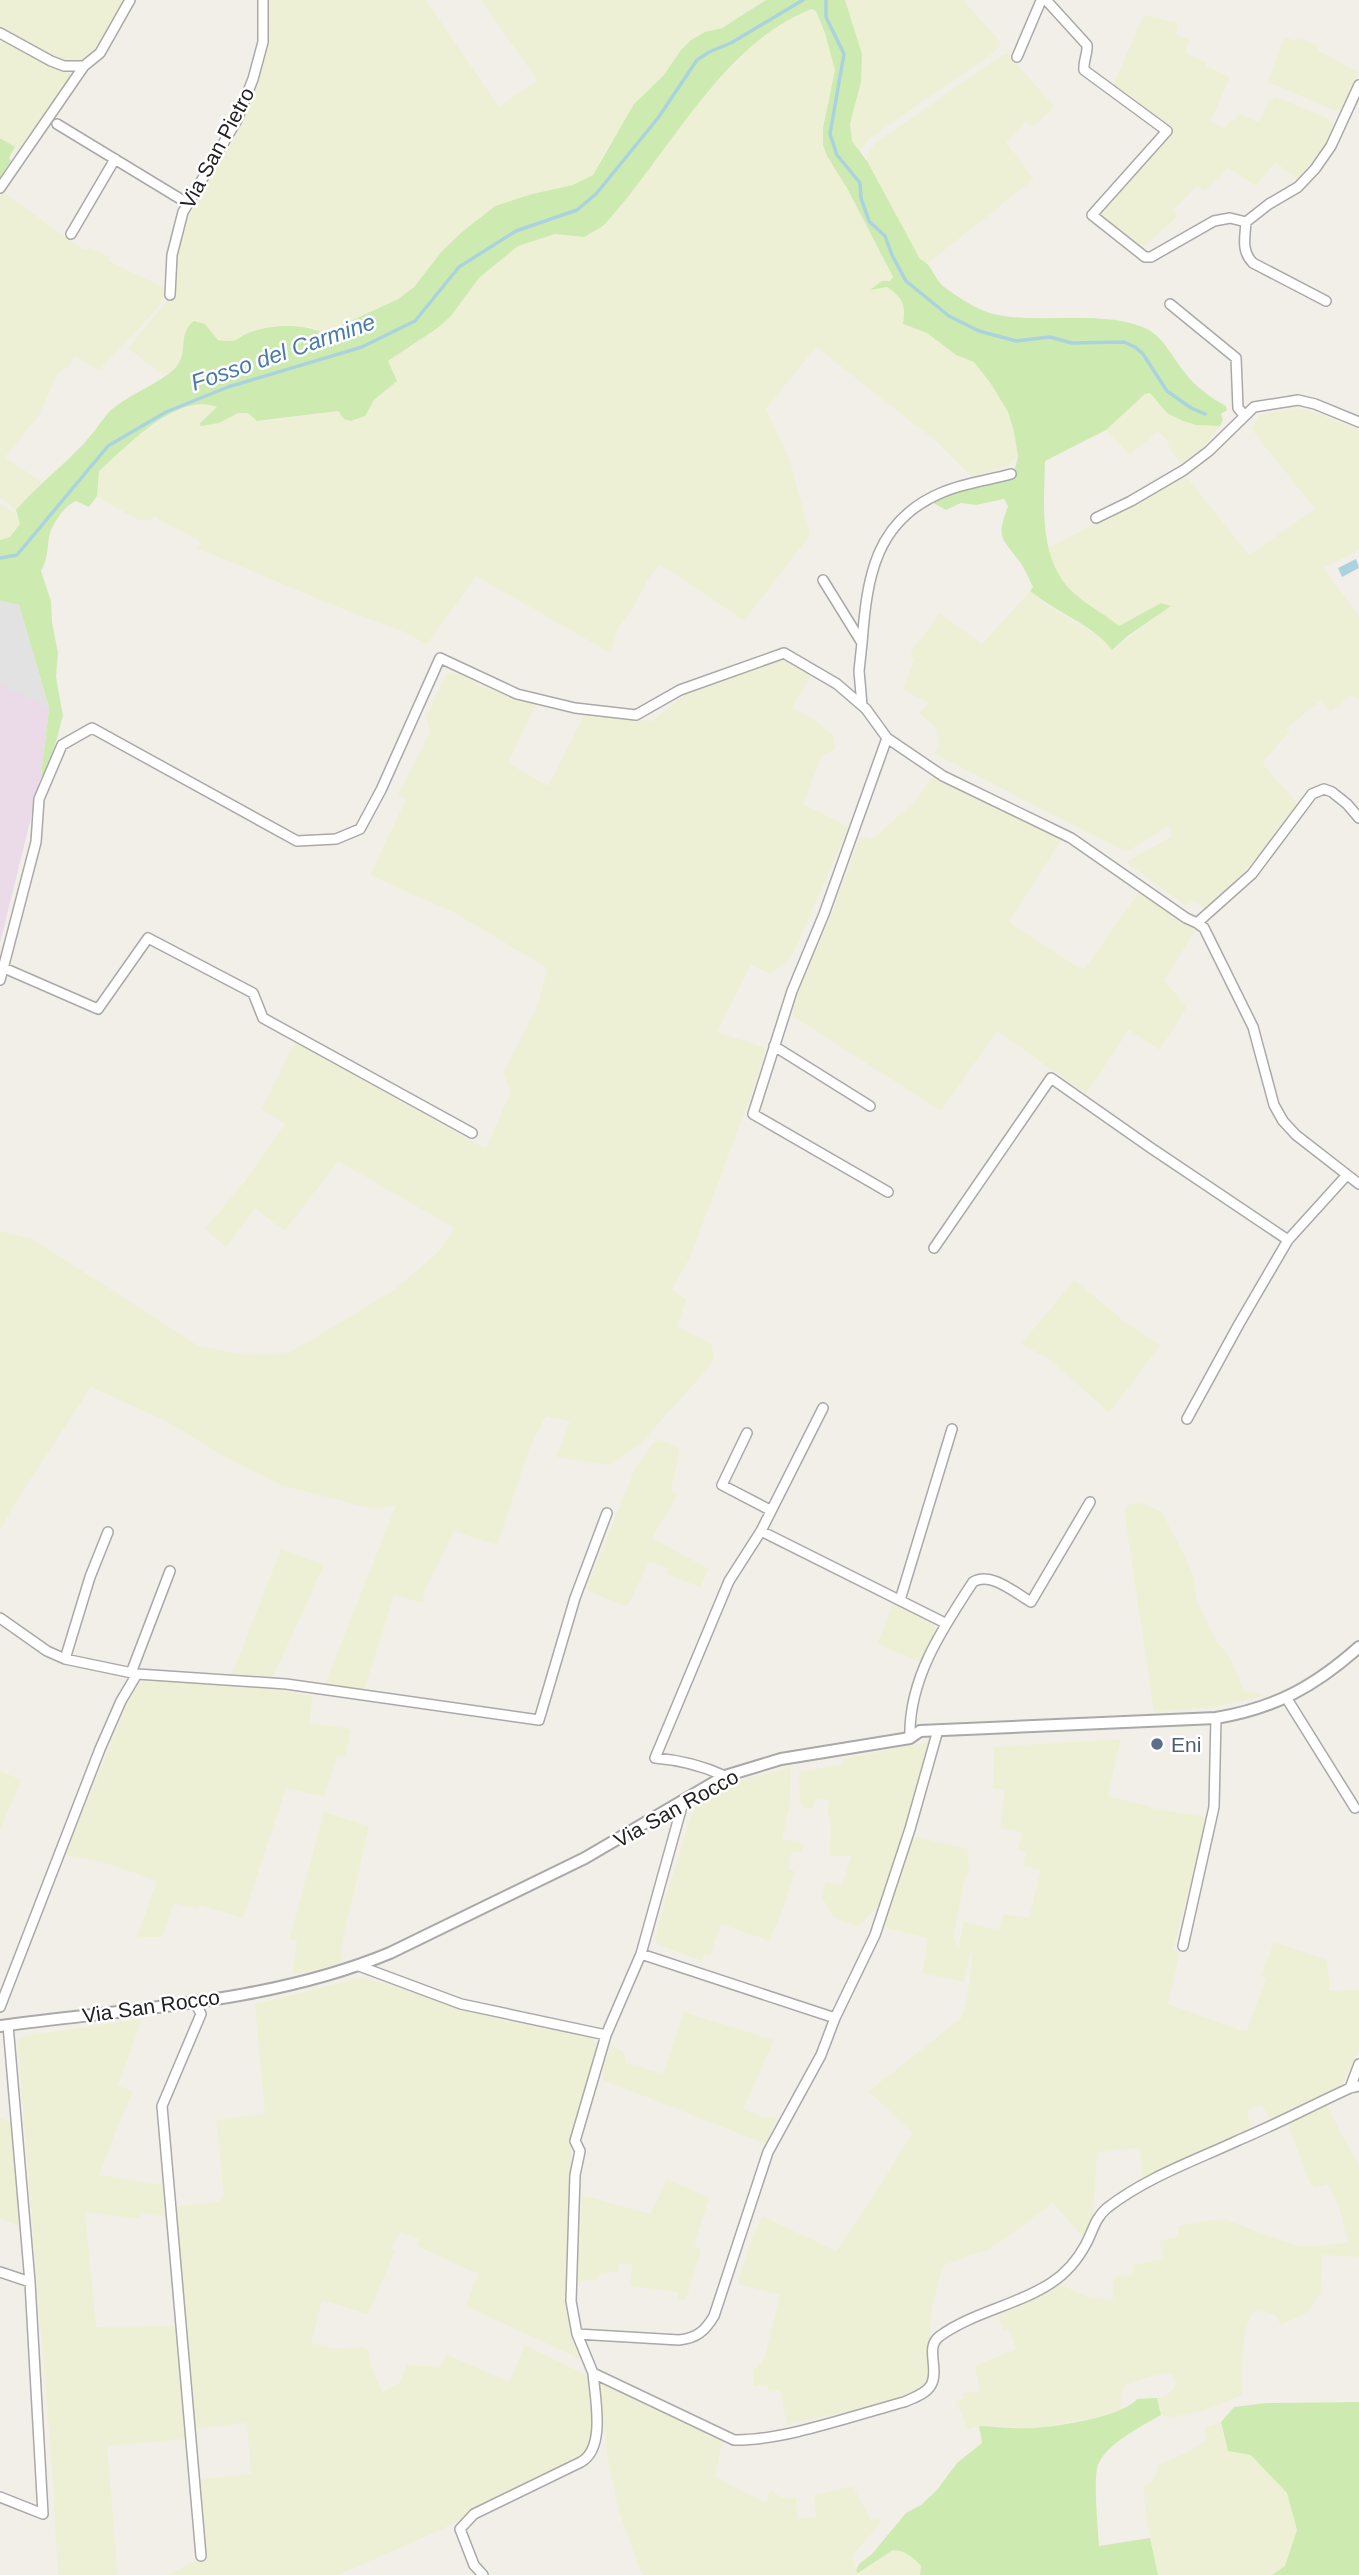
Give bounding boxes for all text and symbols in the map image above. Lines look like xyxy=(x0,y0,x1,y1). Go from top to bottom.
street label: Via San Pietro xyxy=(175,83,259,213)
water label: Fosso del Carmine xyxy=(188,308,378,396)
place label: Eni xyxy=(1171,1733,1201,1756)
marker: Eni xyxy=(1149,1736,1165,1752)
street label: Via San Rocco xyxy=(610,1764,742,1852)
street label: Via San Rocco xyxy=(81,1985,221,2027)

